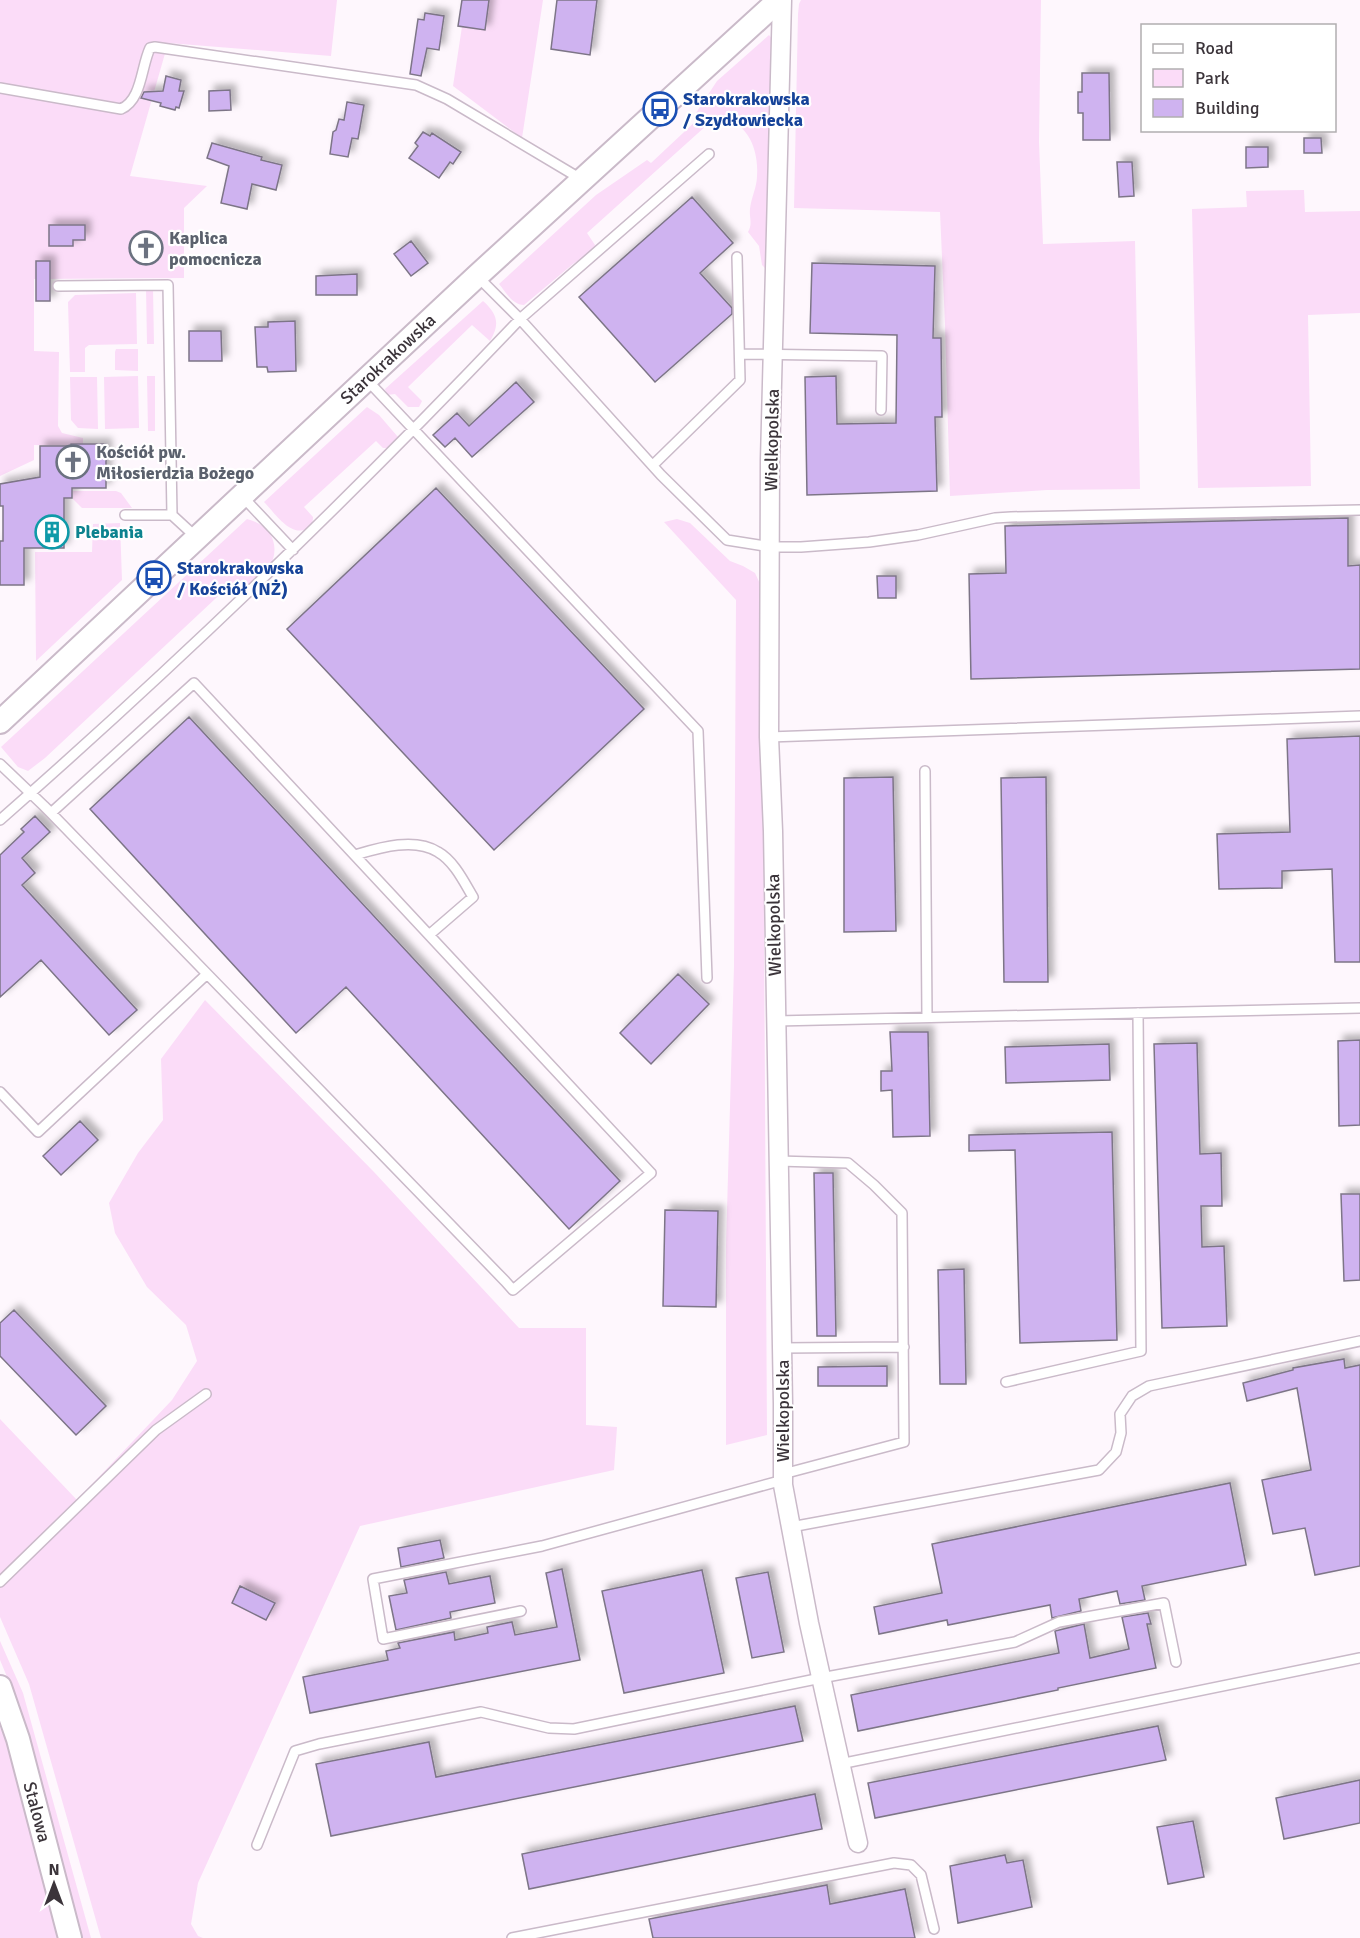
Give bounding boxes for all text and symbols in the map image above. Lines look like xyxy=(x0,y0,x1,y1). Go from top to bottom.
legend xyxy=(1141,24,1336,132)
text: Road xyxy=(1195,37,1234,59)
text: Park xyxy=(1195,67,1230,89)
place label: Starokrakowska / Szydłowiecka xyxy=(683,88,810,131)
bus stop icon: Starokrakowska / Szydłowiecka xyxy=(642,91,678,127)
text: Building xyxy=(1195,97,1259,119)
place label: Kaplica pomocnicza xyxy=(169,227,262,270)
church icon: Kaplica pomocnicza xyxy=(128,230,164,266)
street label: Starokrakowska xyxy=(336,309,440,409)
street label: Wielkopolska xyxy=(760,388,784,492)
place label: Kościół pw. Miłosierdzia Bożego xyxy=(96,441,254,484)
church icon: Kościół pw. Miłosierdzia Bożego xyxy=(55,444,91,480)
building icon: Plebania xyxy=(34,514,70,550)
place label: Plebania xyxy=(75,521,143,543)
place label: Starokrakowska / Kościół (NŻ) xyxy=(177,557,304,600)
bus stop icon: Starokrakowska / Kościół (NŻ) xyxy=(136,560,172,596)
street label: Wielkopolska xyxy=(762,873,786,977)
street label: Wielkopolska xyxy=(772,1360,794,1462)
street label: Stalowa xyxy=(18,1779,56,1845)
north arrow xyxy=(24,1854,84,1914)
text: N xyxy=(48,1860,60,1880)

